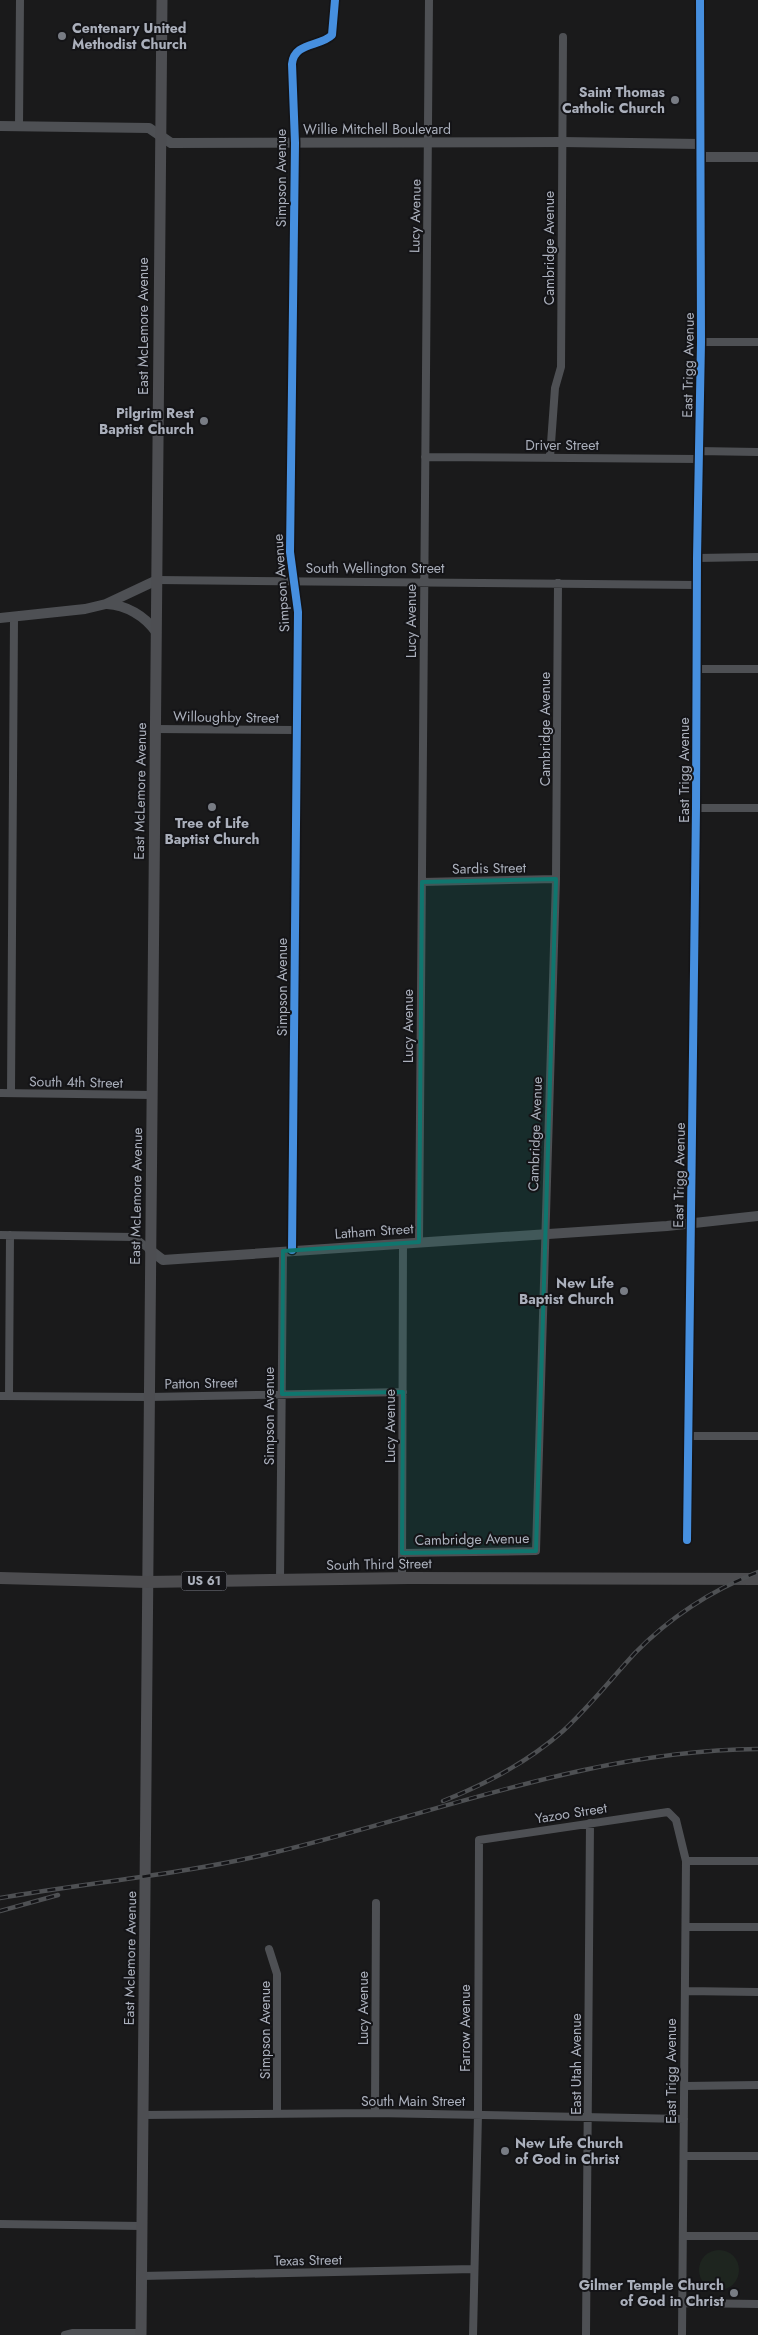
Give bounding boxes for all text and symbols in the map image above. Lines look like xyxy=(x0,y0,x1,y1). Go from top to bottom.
place label: Centenary United Methodist Church xyxy=(72,18,187,54)
marker: Centenary United Methodist Church xyxy=(56,30,68,42)
place label: Saint Thomas Catholic Church xyxy=(562,82,666,118)
marker: Saint Thomas Catholic Church xyxy=(669,94,681,106)
street label: Willie Mitchell Boulevard xyxy=(303,119,451,139)
street label: Simpson Avenue xyxy=(271,129,291,227)
street label: Lucy Avenue xyxy=(404,179,426,253)
street label: Cambridge Avenue xyxy=(539,191,559,305)
street label: East McLemore Avenue xyxy=(133,257,153,395)
street label: East Trigg Avenue xyxy=(677,312,699,418)
place label: Pilgrim Rest Baptist Church xyxy=(99,403,195,439)
marker: Pilgrim Rest Baptist Church xyxy=(198,415,210,427)
street label: Driver Street xyxy=(525,435,599,455)
street label: Simpson Avenue xyxy=(268,533,294,633)
street label: South Wellington Street xyxy=(306,558,445,578)
street label: Lucy Avenue xyxy=(401,584,421,658)
street label: Cambridge Avenue xyxy=(535,672,555,786)
street label: Willoughby Street xyxy=(173,706,280,728)
street label: East Trigg Avenue xyxy=(674,717,694,823)
street label: East McLemore Avenue xyxy=(129,722,151,860)
marker: Tree of Life Baptist Church xyxy=(206,801,218,813)
place label: Tree of Life Baptist Church xyxy=(164,813,260,849)
street label: Sardis Street xyxy=(452,857,527,879)
street label: Simpson Avenue xyxy=(272,938,292,1036)
street label: Lucy Avenue xyxy=(398,989,418,1063)
street label: South 4th Street xyxy=(29,1071,124,1093)
street label: Cambridge Avenue xyxy=(523,1076,547,1192)
street label: East Trigg Avenue xyxy=(668,1122,690,1228)
street label: East McLemore Avenue xyxy=(125,1127,147,1265)
street label: Latham Street xyxy=(334,1218,415,1244)
place label: New Life Baptist Church xyxy=(519,1273,614,1309)
marker: New Life Baptist Church xyxy=(618,1285,630,1297)
street label: Simpson Avenue xyxy=(259,1367,279,1465)
street label: Patton Street xyxy=(164,1372,238,1394)
street label: Lucy Avenue xyxy=(380,1389,400,1463)
street label: Cambridge Avenue xyxy=(415,1528,529,1550)
street label: South Third Street xyxy=(326,1553,433,1575)
road number: US 61 xyxy=(182,1572,226,1590)
street label: Yazoo Street xyxy=(534,1797,609,1829)
street label: East Mclemore Avenue xyxy=(119,1891,141,2025)
street label: Lucy Avenue xyxy=(353,1971,373,2045)
street label: Simpson Avenue xyxy=(255,1981,275,2079)
street label: Farrow Avenue xyxy=(455,1984,475,2072)
street label: East Utah Avenue xyxy=(566,2013,586,2115)
street label: East Trigg Avenue xyxy=(661,2018,681,2124)
street label: South Main Street xyxy=(361,2091,466,2111)
place label: New Life Church of God in Christ xyxy=(515,2133,623,2169)
marker: New Life Church of God in Christ xyxy=(499,2145,511,2157)
street label: Texas Street xyxy=(274,2249,343,2271)
place label: Gilmer Temple Church of God in Christ xyxy=(579,2275,725,2311)
marker: Gilmer Temple Church of God in Christ xyxy=(728,2287,740,2299)

